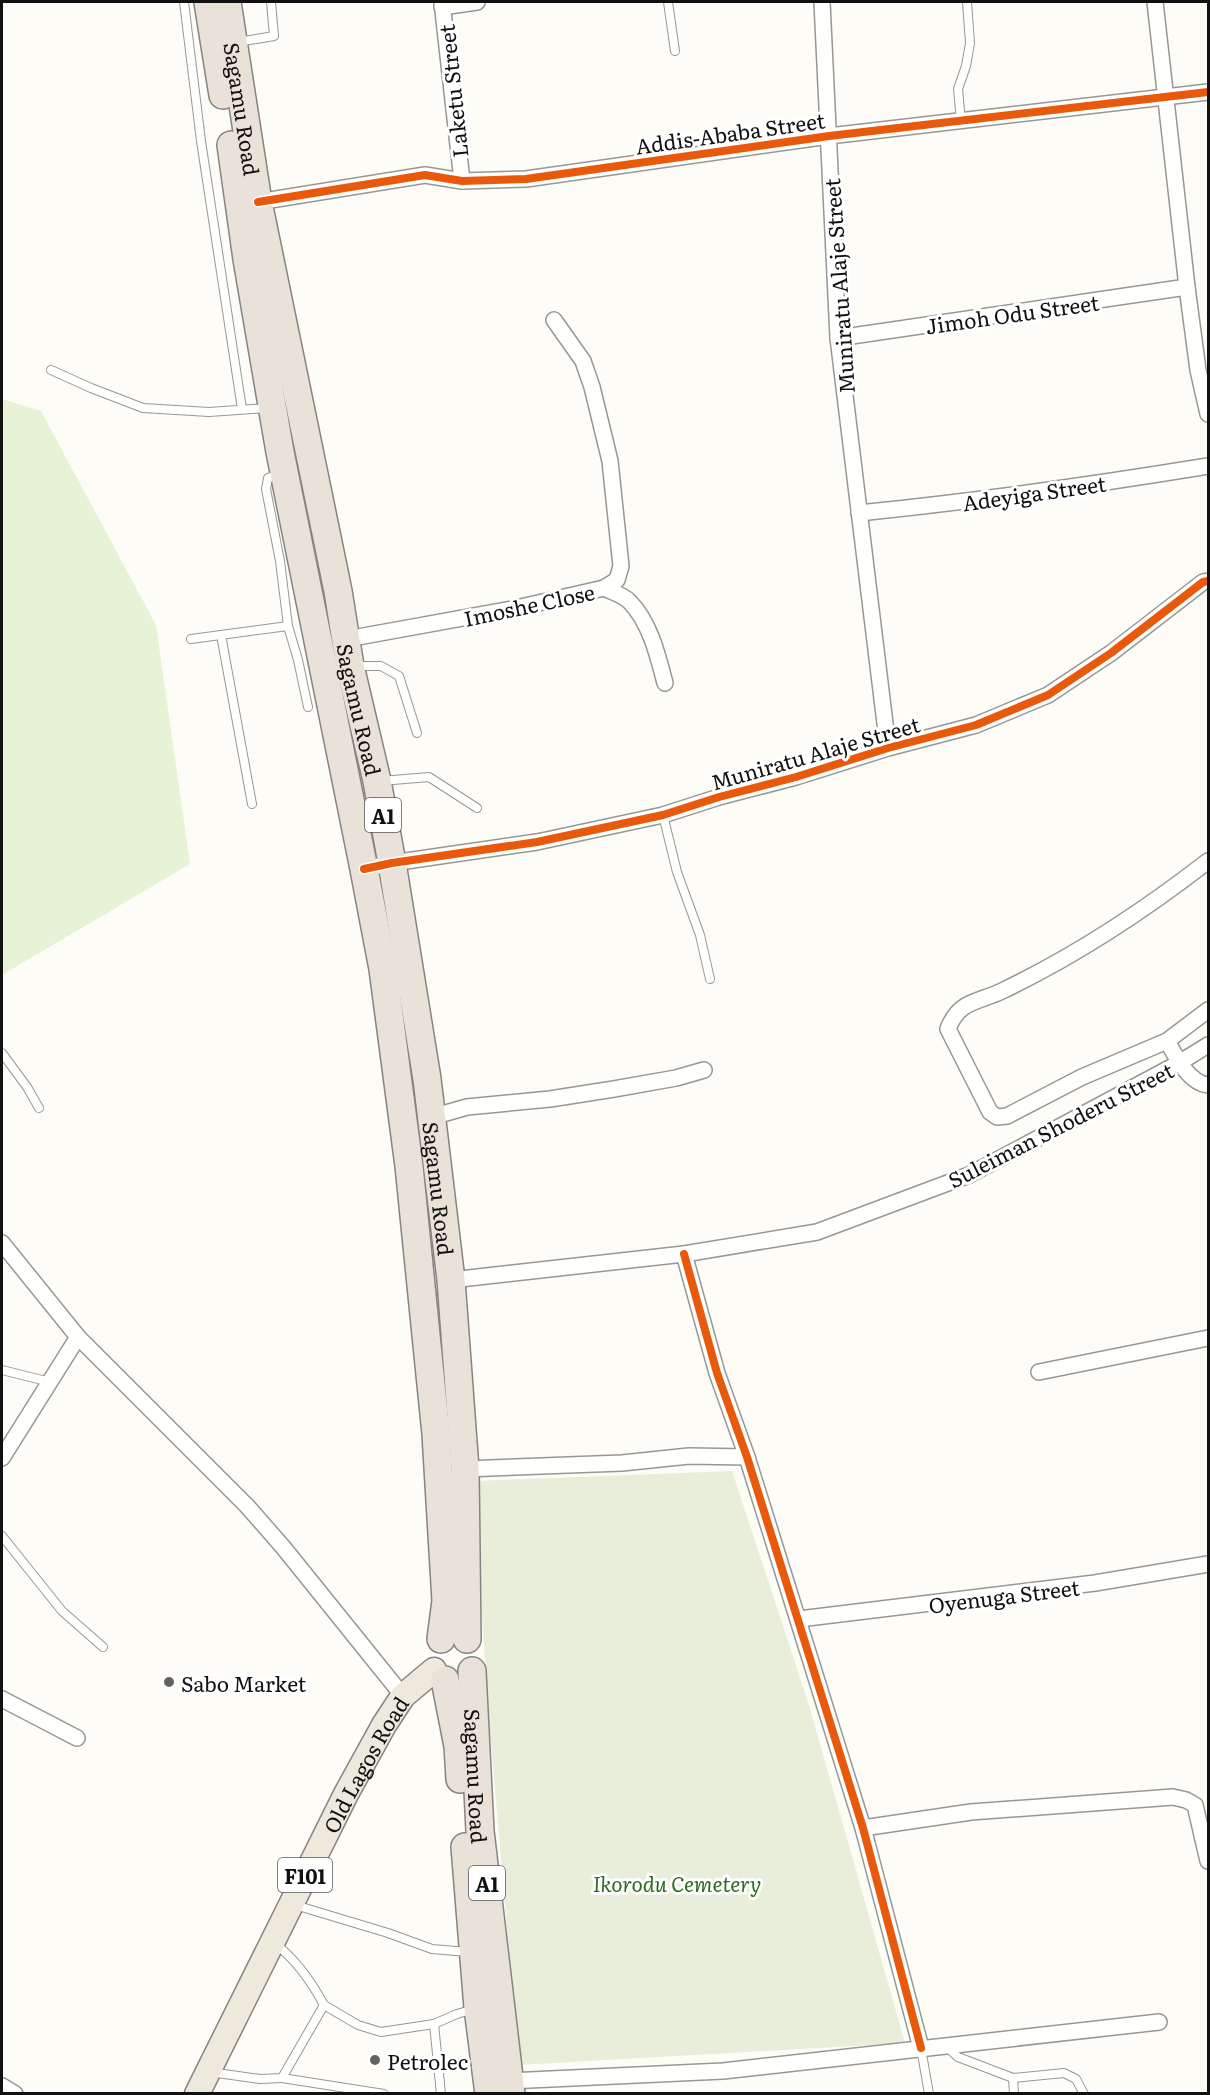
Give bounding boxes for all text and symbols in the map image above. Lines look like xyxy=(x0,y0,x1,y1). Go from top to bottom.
street label: Laketu Street xyxy=(430,22,474,159)
street label: Sagamu Road xyxy=(218,40,269,178)
street label: Addis-Ababa Street xyxy=(633,103,827,161)
street label: Muniratu Alaje Street xyxy=(815,177,861,395)
street label: Jimoh Odu Street xyxy=(923,285,1101,341)
street label: Adeyiga Street xyxy=(960,467,1108,517)
street label: Imoshe Close xyxy=(461,575,597,633)
street label: Sagamu Road xyxy=(331,641,391,779)
street label: Muniratu Alaje Street xyxy=(707,707,923,797)
road number: A1 xyxy=(365,798,401,832)
street label: Suleiman Shoderu Street xyxy=(942,1053,1179,1194)
street label: Sagamu Road xyxy=(417,1120,463,1257)
street label: Oyenuga Street xyxy=(927,1570,1082,1620)
place label: Sabo Market xyxy=(181,1667,307,1698)
marker: Sabo Market xyxy=(162,1675,176,1689)
street label: Old Lagos Road xyxy=(314,1689,415,1838)
street label: Sagamu Road xyxy=(458,1708,497,1845)
road number: F101 xyxy=(278,1858,332,1892)
road number: A1 xyxy=(469,1866,505,1900)
park label: Ikorodu Cemetery xyxy=(593,1867,761,1898)
place label: Petrolec xyxy=(387,2045,468,2076)
marker: Petrolec xyxy=(368,2053,382,2067)

